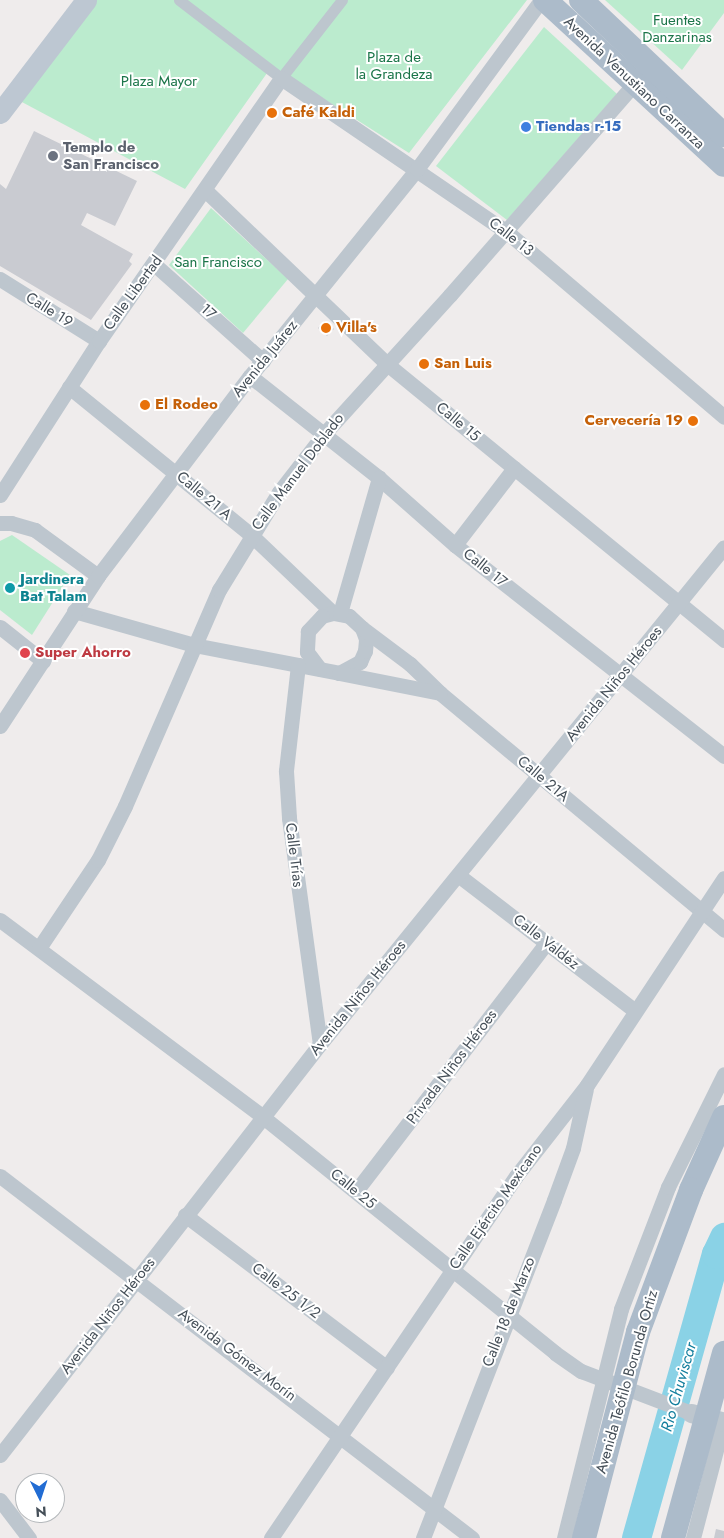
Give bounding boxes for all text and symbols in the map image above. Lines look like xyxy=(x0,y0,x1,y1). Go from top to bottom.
park label: Fuentes Danzarinas xyxy=(642,11,712,46)
street label: Avenida Venustiano Carranza xyxy=(560,13,708,153)
park label: Plaza de la Grandeza xyxy=(355,48,433,83)
park label: Plaza Mayor xyxy=(121,73,197,91)
place label: Café Kaldi xyxy=(282,104,355,122)
marker: Café Kaldi xyxy=(266,107,278,119)
place label: Tiendas r-15 xyxy=(536,118,621,136)
marker: Tiendas r-15 xyxy=(520,121,532,133)
place label: Templo de San Francisco xyxy=(63,138,159,173)
marker: Templo de San Francisco xyxy=(47,150,59,162)
street label: Calle 13 xyxy=(485,214,537,260)
street label: Calle Libertad xyxy=(100,252,166,334)
park label: San Francisco xyxy=(174,254,262,272)
street label: Calle 19 xyxy=(22,289,76,331)
street label: 17 xyxy=(197,300,219,324)
street label: Avenida Juárez xyxy=(229,317,301,401)
place label: Villa's xyxy=(336,319,377,337)
marker: Villa's xyxy=(320,322,332,334)
place label: San Luis xyxy=(434,355,492,373)
marker: San Luis xyxy=(418,358,430,370)
place label: El Rodeo xyxy=(155,396,218,414)
street label: Calle 15 xyxy=(432,398,484,446)
marker: El Rodeo xyxy=(139,399,151,411)
street label: Calle Manuel Doblado xyxy=(248,410,348,534)
place label: Cervecería 19 xyxy=(584,412,683,430)
marker: Cervecería 19 xyxy=(687,415,699,427)
street label: Calle 21 A xyxy=(173,468,235,524)
street label: Calle 17 xyxy=(459,545,511,591)
place label: Jardinera Bat Talam xyxy=(20,570,87,605)
marker: Jardinera Bat Talam xyxy=(4,582,16,594)
street label: Avenida Niños Héroes xyxy=(562,623,666,745)
place label: Super Ahorro xyxy=(35,644,131,662)
marker: Super Ahorro xyxy=(19,647,31,659)
street label: Calle 21A xyxy=(514,752,572,806)
street label: Calle Trías xyxy=(281,822,307,888)
street label: Calle Valdéz xyxy=(509,911,583,973)
street label: Avenida Niños Héroes xyxy=(306,937,410,1059)
street label: Privada Niños Héroes xyxy=(403,1006,501,1128)
street label: Calle Ejército Mexicano xyxy=(446,1141,546,1273)
street label: Calle 25 xyxy=(327,1165,379,1213)
street label: Avenida Niños Héroes xyxy=(57,1254,159,1378)
street label: Calle 18 de Marzo xyxy=(479,1255,539,1369)
street label: Calle 25 1/2 xyxy=(248,1259,324,1323)
street label: Avenida Teófilo Borunda Ortiz xyxy=(592,1288,662,1476)
street label: Avenida Gómez Morín xyxy=(174,1305,300,1405)
water label: Rio Chuviscar xyxy=(657,1340,701,1434)
north arrow xyxy=(15,1473,65,1523)
text: N xyxy=(35,1502,47,1522)

